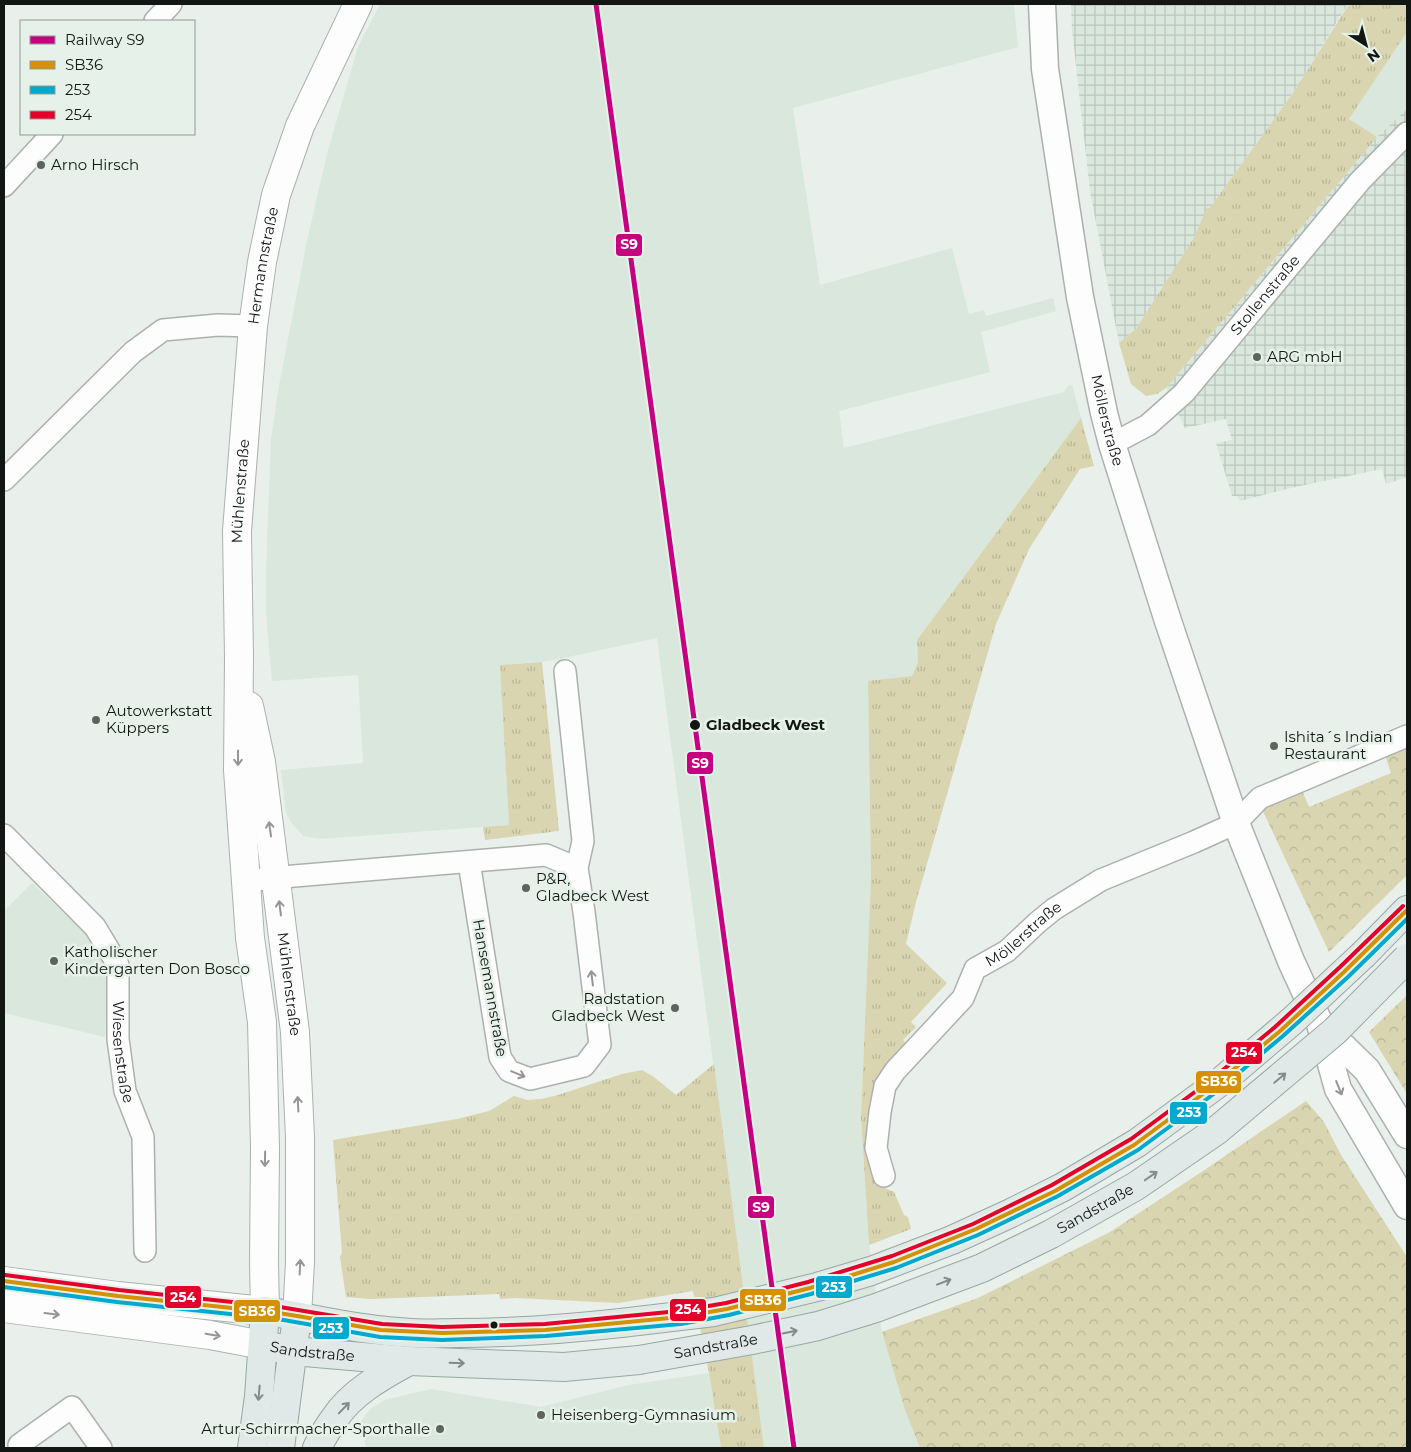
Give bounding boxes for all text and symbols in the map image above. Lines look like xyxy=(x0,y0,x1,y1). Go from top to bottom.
legend xyxy=(20,20,195,135)
north arrow xyxy=(1341,20,1391,70)
text: Railway S9 xyxy=(65,30,144,49)
text: N xyxy=(1364,45,1384,66)
text: SB36 xyxy=(65,55,103,74)
text: 253 xyxy=(65,80,90,99)
text: 254 xyxy=(65,105,92,124)
place label: Arno Hirsch xyxy=(51,155,139,174)
marker: Arno Hirsch xyxy=(35,159,47,171)
street label: Hermannstraße xyxy=(243,205,282,325)
line badge: S9 xyxy=(615,233,643,257)
text: S9 xyxy=(620,235,638,253)
street label: Stollenstraße xyxy=(1226,251,1304,339)
place label: ARG mbH xyxy=(1267,347,1342,366)
marker: ARG mbH xyxy=(1251,351,1263,363)
street label: Möllerstraße xyxy=(1087,373,1128,468)
street label: Mühlenstraße xyxy=(227,438,253,544)
place label: Autowerkstatt Küppers xyxy=(106,701,212,737)
marker: Autowerkstatt Küppers xyxy=(90,714,102,726)
place label: Gladbeck West xyxy=(706,715,826,734)
marker: Gladbeck West xyxy=(688,718,702,732)
place label: Ishita´s Indian Restaurant xyxy=(1284,727,1393,763)
marker: Ishita´s Indian Restaurant xyxy=(1268,740,1280,752)
one-way arrow xyxy=(233,750,243,766)
line badge: S9 xyxy=(686,751,714,775)
text: S9 xyxy=(691,754,709,772)
one-way arrow xyxy=(265,821,275,837)
place label: P&R, Gladbeck West xyxy=(536,869,649,905)
marker: P&R, Gladbeck West xyxy=(520,882,532,894)
street label: Möllerstraße xyxy=(982,897,1065,970)
one-way arrow xyxy=(275,900,285,916)
street label: Hansemannstraße xyxy=(469,918,512,1058)
street label: Mühlenstraße xyxy=(273,931,305,1037)
place label: Katholischer Kindergarten Don Bosco xyxy=(64,942,250,978)
marker: Katholischer Kindergarten Don Bosco xyxy=(48,955,60,967)
one-way arrow xyxy=(587,971,597,987)
place label: Radstation Gladbeck West xyxy=(552,989,665,1025)
street label: Wiesenstraße xyxy=(109,1001,139,1106)
marker: Radstation Gladbeck West xyxy=(669,1002,681,1014)
line badge: 254 xyxy=(1225,1041,1263,1065)
text: 254 xyxy=(1231,1043,1257,1061)
one-way arrow xyxy=(510,1070,525,1080)
line badge: SB36 xyxy=(1195,1070,1242,1094)
text: SB36 xyxy=(1201,1072,1238,1090)
one-way arrow xyxy=(1273,1072,1286,1083)
one-way arrow xyxy=(1334,1080,1344,1095)
one-way arrow xyxy=(294,1097,303,1113)
line badge: 253 xyxy=(1169,1101,1208,1125)
text: 253 xyxy=(1177,1103,1201,1121)
one-way arrow xyxy=(260,1150,270,1166)
one-way arrow xyxy=(1143,1171,1157,1181)
street label: Sandstraße xyxy=(1053,1179,1137,1238)
line badge: S9 xyxy=(747,1195,775,1219)
text: S9 xyxy=(752,1198,770,1216)
one-way arrow xyxy=(295,1259,304,1275)
line badge: 253 xyxy=(815,1275,853,1299)
one-way arrow xyxy=(936,1277,952,1286)
text: 253 xyxy=(822,1278,846,1296)
line badge: 254 xyxy=(164,1285,202,1309)
text: 254 xyxy=(170,1288,196,1306)
line badge: SB36 xyxy=(739,1288,787,1312)
text: SB36 xyxy=(745,1291,782,1309)
line badge: 254 xyxy=(669,1298,707,1322)
line badge: SB36 xyxy=(233,1299,281,1323)
text: 254 xyxy=(675,1300,701,1318)
text: SB36 xyxy=(239,1302,276,1320)
one-way arrow xyxy=(44,1310,60,1320)
line badge: 253 xyxy=(312,1316,350,1340)
text: 253 xyxy=(319,1319,343,1337)
unlabelled marker xyxy=(489,1320,499,1330)
one-way arrow xyxy=(782,1326,798,1336)
street label: Sandstraße xyxy=(672,1329,760,1363)
one-way arrow xyxy=(205,1331,221,1341)
street label: Sandstraße xyxy=(268,1337,356,1365)
one-way arrow xyxy=(448,1358,465,1368)
one-way arrow xyxy=(254,1385,264,1401)
one-way arrow xyxy=(338,1401,350,1414)
place label: Heisenberg-Gymnasium xyxy=(551,1405,736,1424)
marker: Heisenberg-Gymnasium xyxy=(535,1409,547,1421)
place label: Artur-Schirrmacher-Sporthalle xyxy=(201,1419,430,1438)
marker: Artur-Schirrmacher-Sporthalle xyxy=(434,1423,446,1435)

